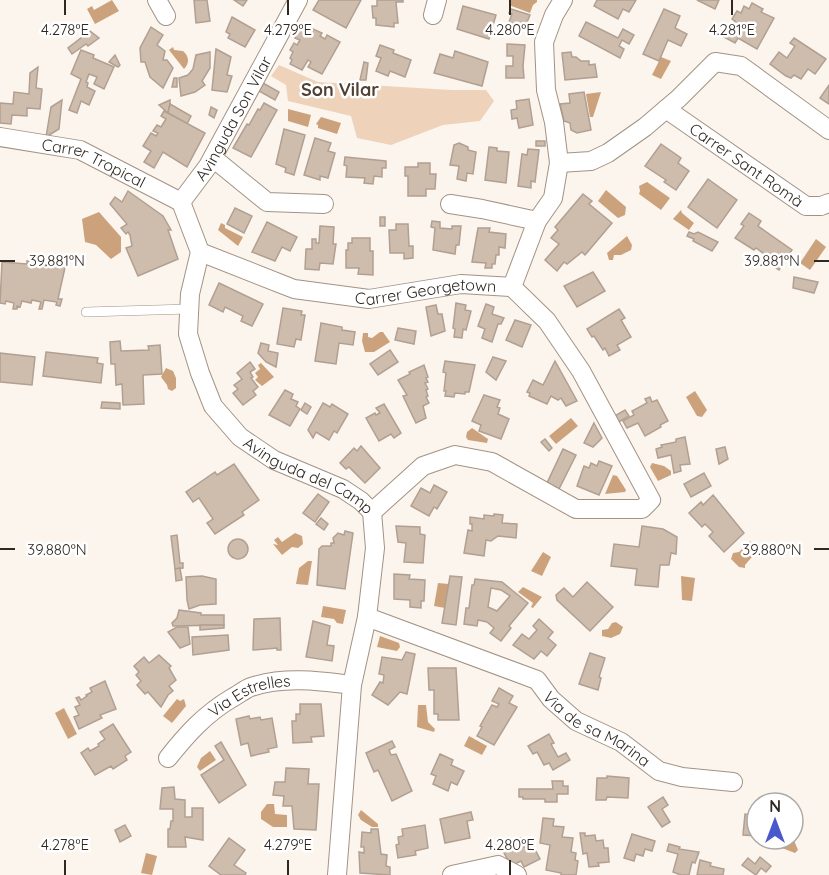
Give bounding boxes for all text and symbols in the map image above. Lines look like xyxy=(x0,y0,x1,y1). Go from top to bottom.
text: 4.278°E xyxy=(41,20,89,39)
text: 4.279°E xyxy=(264,20,312,39)
text: 4.280°E xyxy=(485,20,535,39)
text: 4.281°E xyxy=(709,20,755,39)
street label: Avinguda Son Vilar xyxy=(190,52,276,185)
district label: Son Vilar xyxy=(301,78,379,101)
street label: Carrer Sant Romà xyxy=(686,118,807,211)
street label: Carrer Tropical xyxy=(40,134,149,192)
text: 39.881°N xyxy=(29,251,85,270)
text: 39.881°N xyxy=(744,251,800,270)
street label: Carrer Georgetown xyxy=(354,274,497,309)
street label: Avinguda del Camp xyxy=(240,432,378,518)
text: 39.880°N xyxy=(27,540,87,559)
text: 39.880°N xyxy=(742,540,802,559)
street label: Via Estrelles xyxy=(204,670,291,721)
street label: Via de sa Marina xyxy=(539,687,654,771)
north arrow xyxy=(745,791,805,851)
text: N xyxy=(769,796,781,816)
text: 4.278°E xyxy=(41,835,89,854)
text: 4.279°E xyxy=(264,835,312,854)
text: 4.280°E xyxy=(485,835,535,854)

